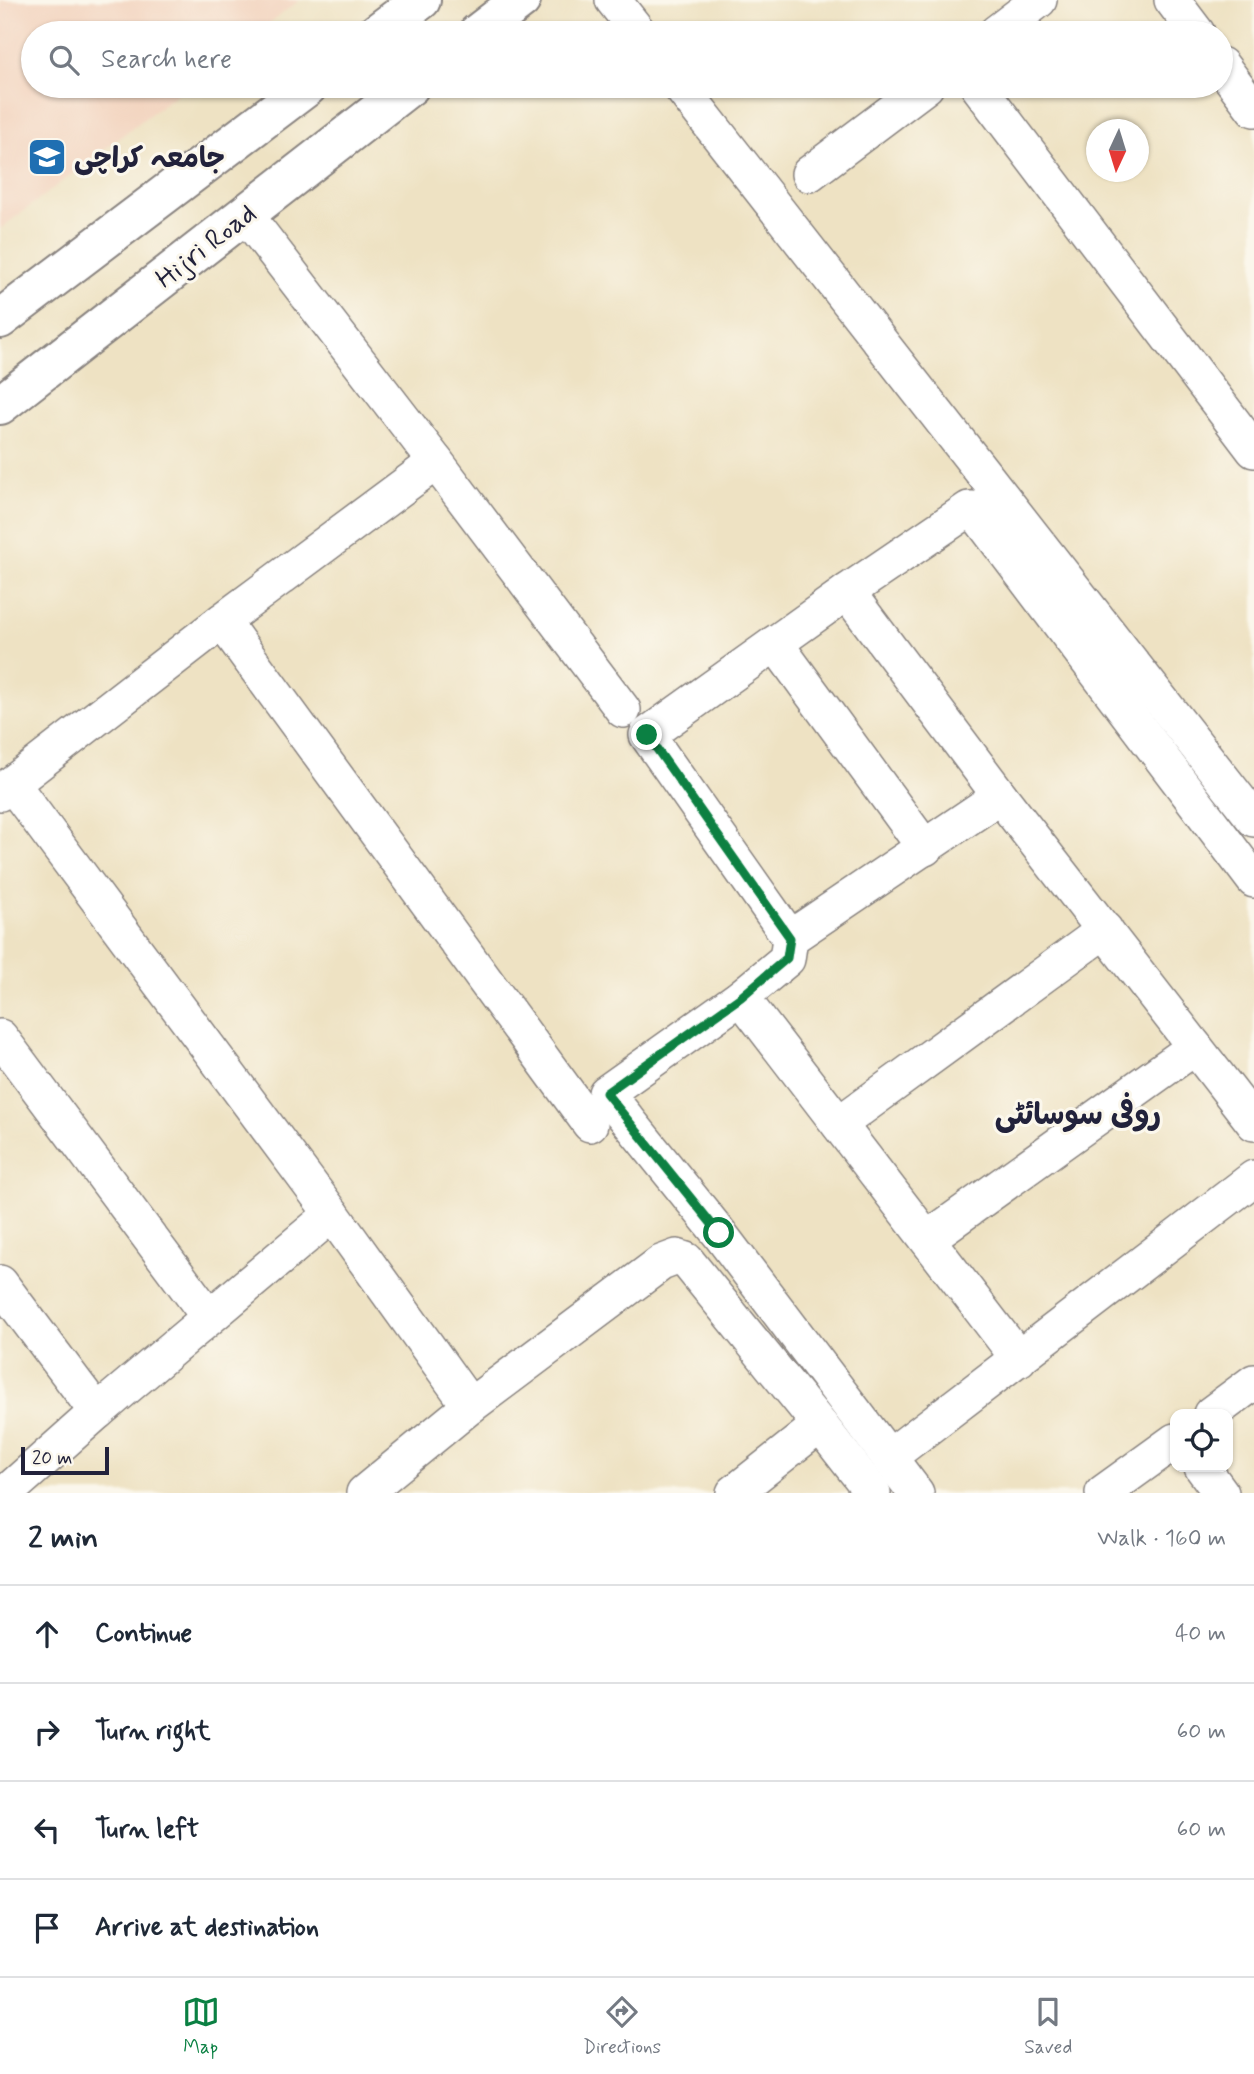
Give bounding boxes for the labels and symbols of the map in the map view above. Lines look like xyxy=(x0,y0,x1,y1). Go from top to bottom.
north arrow xyxy=(1086,119,1149,182)
school or university icon: جامعہ کراچی xyxy=(26,136,68,178)
place label: جامعہ کراچی xyxy=(74,141,225,178)
street label: Hijri Road xyxy=(149,196,265,298)
route end xyxy=(631,719,662,750)
district label: روفی سوسائٹی xyxy=(995,1092,1161,1135)
route start xyxy=(703,1217,734,1248)
scale bar xyxy=(21,1444,108,1476)

